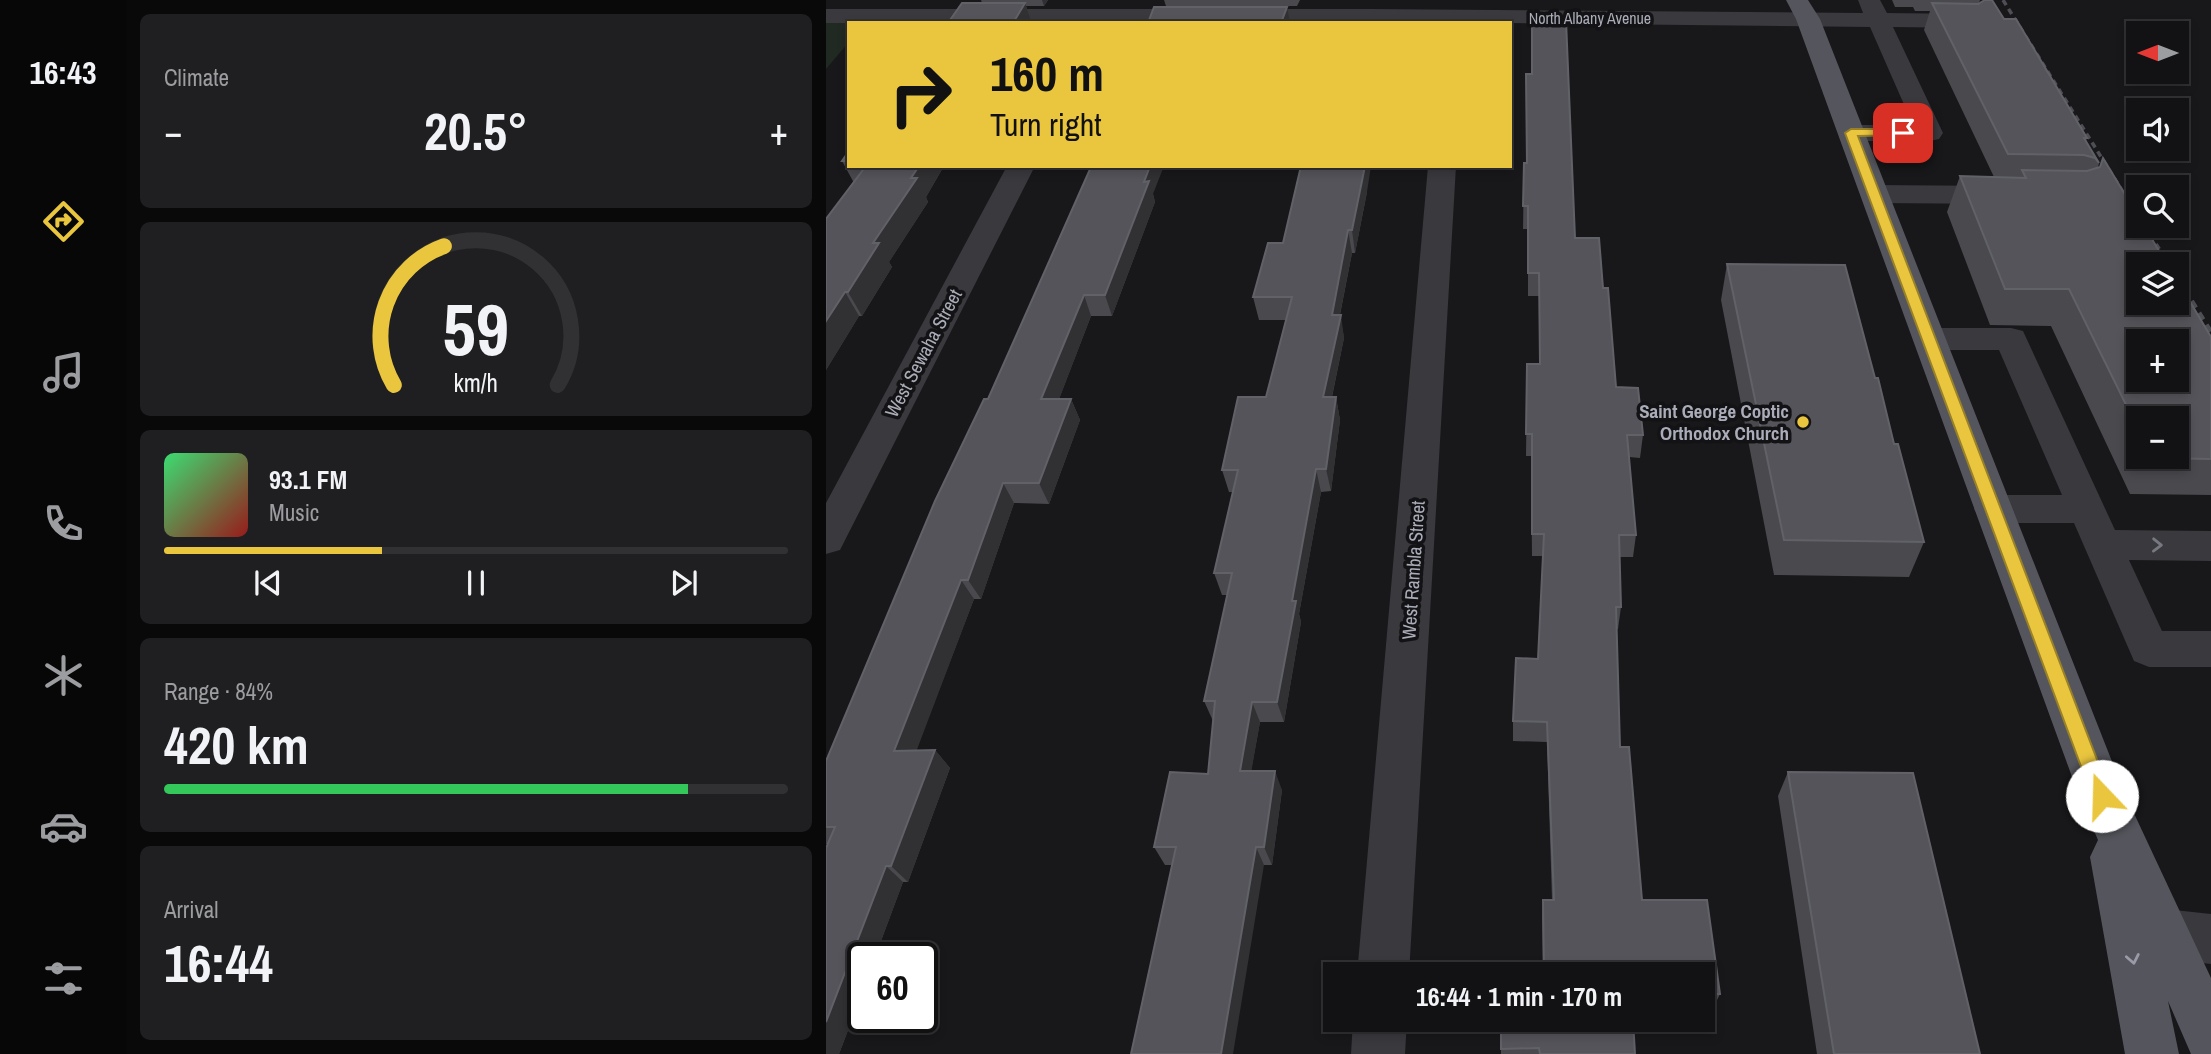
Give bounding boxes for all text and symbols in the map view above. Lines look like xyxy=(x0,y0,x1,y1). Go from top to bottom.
street label: North Albany Avenue xyxy=(1529,7,1651,29)
north arrow xyxy=(2126,21,2189,84)
map controls xyxy=(2126,21,2189,469)
text: 160 m xyxy=(990,40,1104,106)
icon: right xyxy=(875,49,966,140)
text: 16:43 xyxy=(29,51,97,94)
text: Climate xyxy=(164,62,229,93)
text: 20.5° xyxy=(424,96,528,166)
button: sound xyxy=(2126,98,2189,161)
text: Turn right xyxy=(990,103,1102,146)
pin xyxy=(1873,103,1933,163)
text: − xyxy=(164,106,182,157)
text: + xyxy=(770,106,788,157)
icon: arrive xyxy=(1884,114,1922,152)
button: search xyxy=(2126,175,2189,238)
icon: directions xyxy=(39,197,88,246)
button: layers xyxy=(2126,252,2189,315)
text: 59 xyxy=(443,280,509,378)
street label: West Sewaha Street xyxy=(878,284,968,422)
button: + xyxy=(2126,329,2189,392)
icon: music xyxy=(39,348,88,397)
text: km/h xyxy=(454,366,498,400)
place label: Saint George Coptic Orthodox Church xyxy=(1639,398,1789,446)
button: − xyxy=(2126,406,2189,469)
marker: Saint George Coptic Orthodox Church xyxy=(1795,414,1811,430)
text: 93.1 FM xyxy=(269,462,347,497)
text: Music xyxy=(269,497,319,528)
icon: phone xyxy=(39,499,88,548)
street label: West Rambla Street xyxy=(1395,499,1431,640)
one-way arrow xyxy=(2152,537,2163,553)
icon: previous xyxy=(249,564,287,602)
icon: pause xyxy=(457,564,495,602)
icon: next xyxy=(665,564,703,602)
icon: climate xyxy=(39,651,88,700)
text: Range · 84% xyxy=(164,676,273,707)
text: 420 km xyxy=(164,710,309,780)
position arrow xyxy=(2065,759,2139,833)
icon: car xyxy=(39,802,88,851)
text: Arrival xyxy=(164,894,219,925)
text: 16:44 xyxy=(164,928,273,998)
speed limit sign: 60 xyxy=(847,942,938,1033)
one-way arrow xyxy=(2125,953,2140,965)
icon: filters xyxy=(39,954,88,1003)
text: 16:44 · 1 min · 170 m xyxy=(1416,979,1622,1014)

